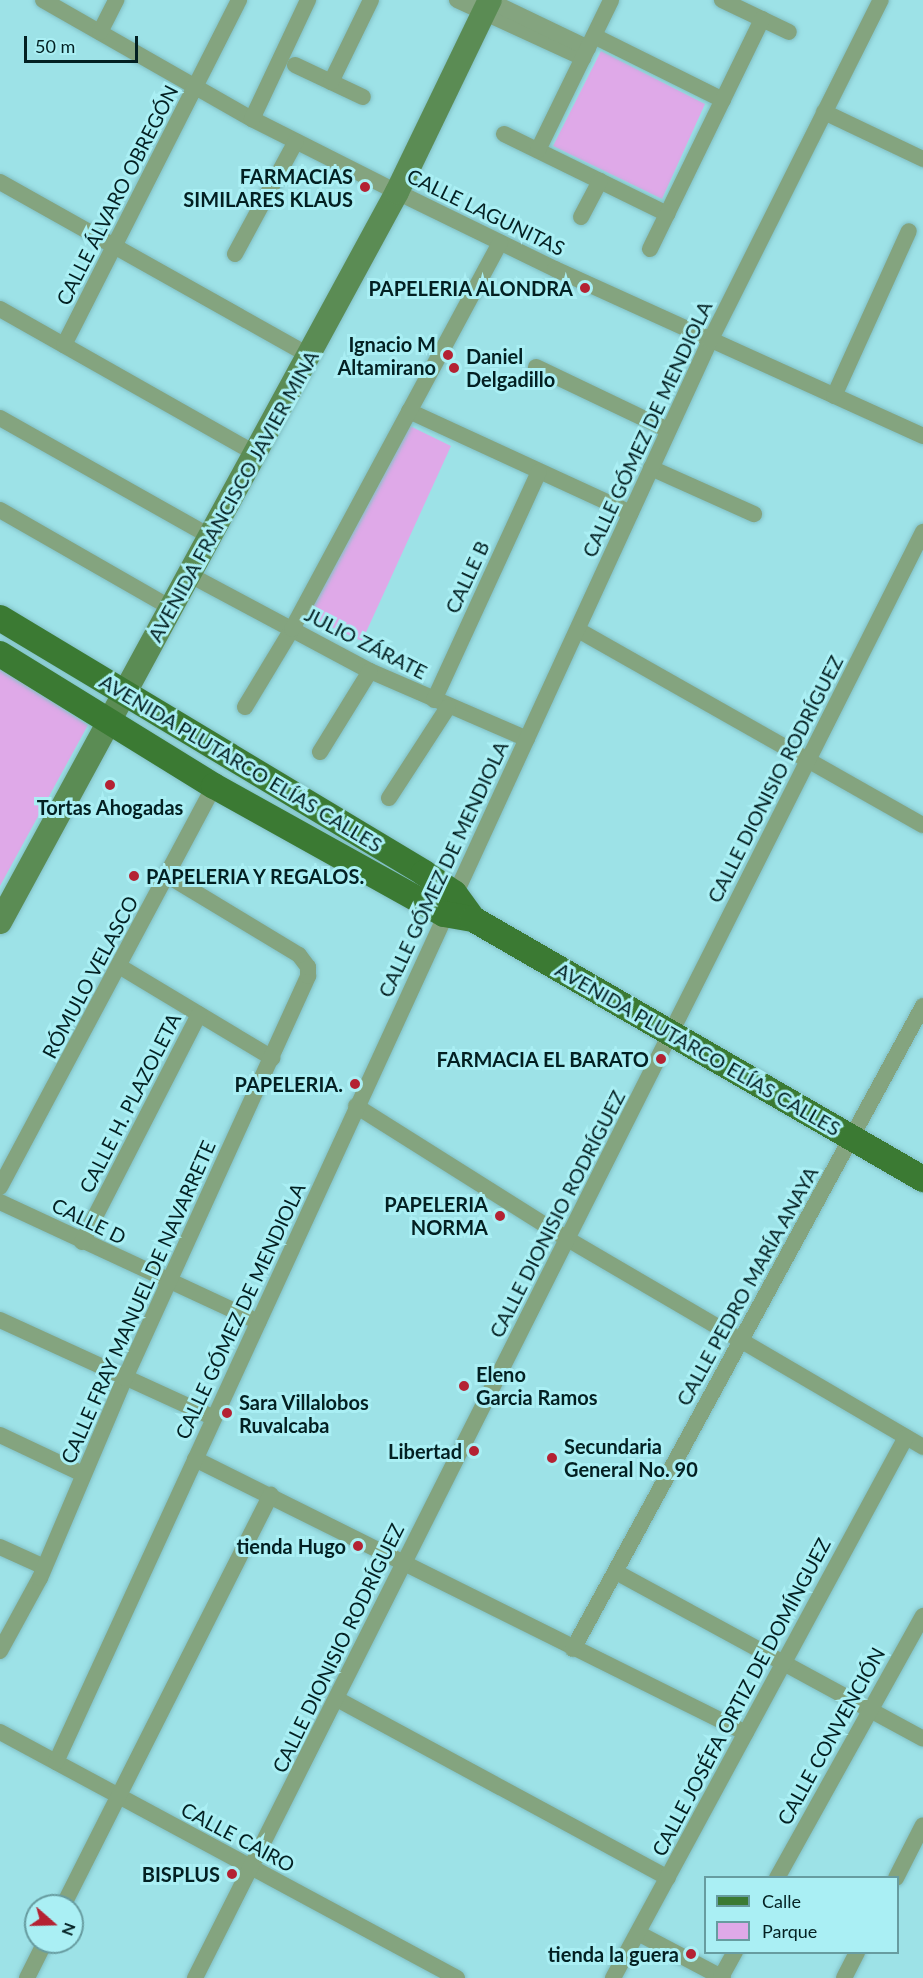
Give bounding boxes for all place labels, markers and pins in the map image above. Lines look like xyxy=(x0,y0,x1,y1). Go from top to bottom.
place label: FARMACIAS SIMILARES KLAUS xyxy=(183,164,353,211)
marker: FARMACIAS SIMILARES KLAUS xyxy=(358,180,372,194)
place label: PAPELERIA ALONDRA xyxy=(367,276,573,300)
marker: PAPELERIA ALONDRA xyxy=(578,281,592,295)
place label: Ignacio M Altamirano xyxy=(337,332,436,379)
place label: Daniel Delgadillo xyxy=(466,344,555,391)
marker: Ignacio M Altamirano xyxy=(441,348,455,362)
marker: Daniel Delgadillo xyxy=(447,361,461,375)
marker: Tortas Ahogadas xyxy=(103,778,117,792)
place label: Tortas Ahogadas xyxy=(36,795,184,819)
place label: PAPELERIA Y REGALOS. xyxy=(146,864,366,888)
marker: PAPELERIA Y REGALOS. xyxy=(127,869,141,883)
place label: FARMACIA EL BARATO xyxy=(435,1047,649,1071)
marker: FARMACIA EL BARATO xyxy=(654,1052,668,1066)
place label: PAPELERIA. xyxy=(235,1072,343,1096)
marker: PAPELERIA. xyxy=(348,1077,362,1091)
place label: PAPELERIA NORMA xyxy=(384,1192,488,1239)
marker: PAPELERIA NORMA xyxy=(493,1209,507,1223)
place label: Eleno Garcia Ramos xyxy=(476,1362,597,1409)
marker: Eleno Garcia Ramos xyxy=(457,1379,471,1393)
place label: Sara Villalobos Ruvalcaba xyxy=(239,1390,369,1437)
marker: Sara Villalobos Ruvalcaba xyxy=(220,1406,234,1420)
place label: Secundaria General No. 90 xyxy=(564,1434,698,1481)
place label: Libertad xyxy=(388,1439,462,1463)
marker: Libertad xyxy=(467,1444,481,1458)
marker: Secundaria General No. 90 xyxy=(545,1451,559,1465)
place label: tienda Hugo xyxy=(236,1534,346,1558)
marker: tienda Hugo xyxy=(351,1539,365,1553)
place label: BISPLUS xyxy=(142,1862,220,1886)
marker: BISPLUS xyxy=(225,1867,239,1881)
place label: tienda la guera xyxy=(548,1942,679,1966)
marker: tienda la guera xyxy=(684,1947,698,1961)

